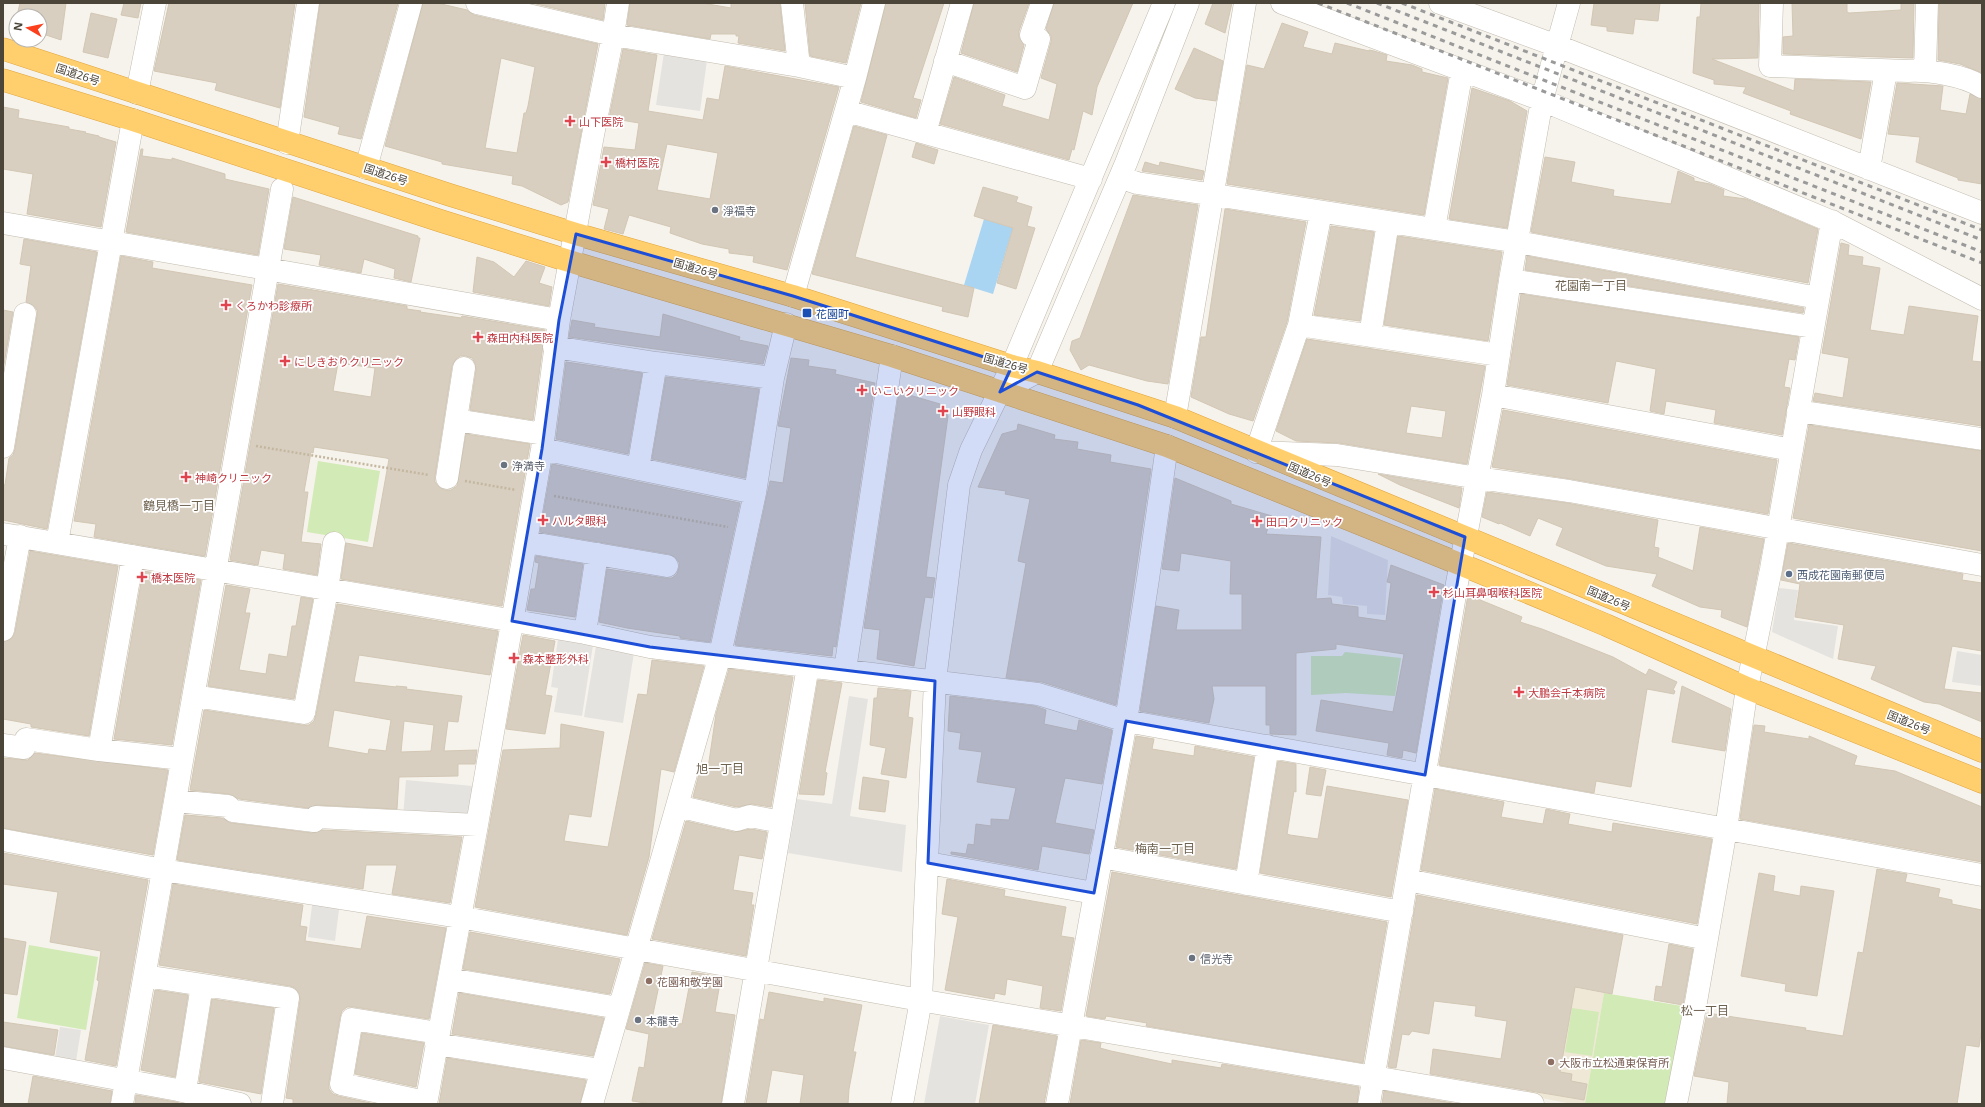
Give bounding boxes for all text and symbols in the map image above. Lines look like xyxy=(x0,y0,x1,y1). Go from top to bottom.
north arrow xyxy=(8,8,48,48)
text: N xyxy=(10,21,26,32)
street label: 国道26号 xyxy=(54,60,102,88)
place label: 山下医院 xyxy=(579,114,623,129)
marker: 山下医院 xyxy=(564,115,576,127)
place label: 橋村医院 xyxy=(615,155,659,170)
marker: 橋村医院 xyxy=(600,156,612,168)
street label: 国道26号 xyxy=(362,160,410,188)
place label: 淨福寺 xyxy=(723,203,756,218)
marker: 淨福寺 xyxy=(710,205,720,215)
street label: 国道26号 xyxy=(672,255,720,281)
district label: 花園南一丁目 xyxy=(1555,277,1627,294)
place label: くろかわ診療所 xyxy=(235,298,313,313)
marker: くろかわ診療所 xyxy=(220,299,232,311)
place label: 花園町 xyxy=(816,306,849,321)
marker: 花園町 xyxy=(801,307,813,319)
place label: 森田内科医院 xyxy=(487,330,553,345)
marker: 森田内科医院 xyxy=(472,331,484,343)
street label: 国道26号 xyxy=(982,350,1030,376)
place label: にしきおりクリニック xyxy=(294,354,404,369)
marker: にしきおりクリニック xyxy=(279,355,291,367)
place label: いこいクリニック xyxy=(871,383,959,398)
marker: いこいクリニック xyxy=(856,384,868,396)
place label: 山野眼科 xyxy=(952,404,996,419)
marker: 山野眼科 xyxy=(937,405,949,417)
place label: 浄満寺 xyxy=(512,458,545,473)
street label: 国道26号 xyxy=(1286,458,1334,490)
marker: 浄満寺 xyxy=(499,460,509,470)
place label: 神崎クリニック xyxy=(195,470,272,485)
marker: 神崎クリニック xyxy=(180,471,192,483)
district label: 鶴見橋一丁目 xyxy=(143,497,215,514)
place label: ハルタ眼科 xyxy=(552,513,607,528)
marker: ハルタ眼科 xyxy=(537,514,549,526)
place label: 田口クリニック xyxy=(1266,514,1343,529)
marker: 田口クリニック xyxy=(1251,515,1263,527)
place label: 西成花園南郵便局 xyxy=(1797,567,1885,582)
marker: 西成花園南郵便局 xyxy=(1784,569,1794,579)
place label: 橋本医院 xyxy=(151,570,195,585)
marker: 橋本医院 xyxy=(136,571,148,583)
street label: 国道26号 xyxy=(1585,582,1633,614)
place label: 杉山耳鼻咽喉科医院 xyxy=(1443,585,1542,600)
marker: 杉山耳鼻咽喉科医院 xyxy=(1428,586,1440,598)
place label: 森本整形外科 xyxy=(523,651,589,666)
marker: 森本整形外科 xyxy=(508,652,520,664)
place label: 大鵬会千本病院 xyxy=(1528,685,1605,700)
marker: 大鵬会千本病院 xyxy=(1513,686,1525,698)
street label: 国道26号 xyxy=(1885,707,1933,737)
district label: 旭一丁目 xyxy=(696,760,744,777)
district label: 梅南一丁目 xyxy=(1135,840,1195,857)
place label: 信光寺 xyxy=(1200,951,1233,966)
marker: 信光寺 xyxy=(1187,953,1197,963)
place label: 花園和敬学園 xyxy=(657,974,723,989)
marker: 花園和敬学園 xyxy=(644,976,654,986)
district label: 松一丁目 xyxy=(1681,1002,1729,1019)
place label: 本龍寺 xyxy=(646,1013,679,1028)
marker: 本龍寺 xyxy=(633,1015,643,1025)
place label: 大阪市立松通東保育所 xyxy=(1559,1055,1670,1070)
marker: 大阪市立松通東保育所 xyxy=(1546,1057,1556,1067)

